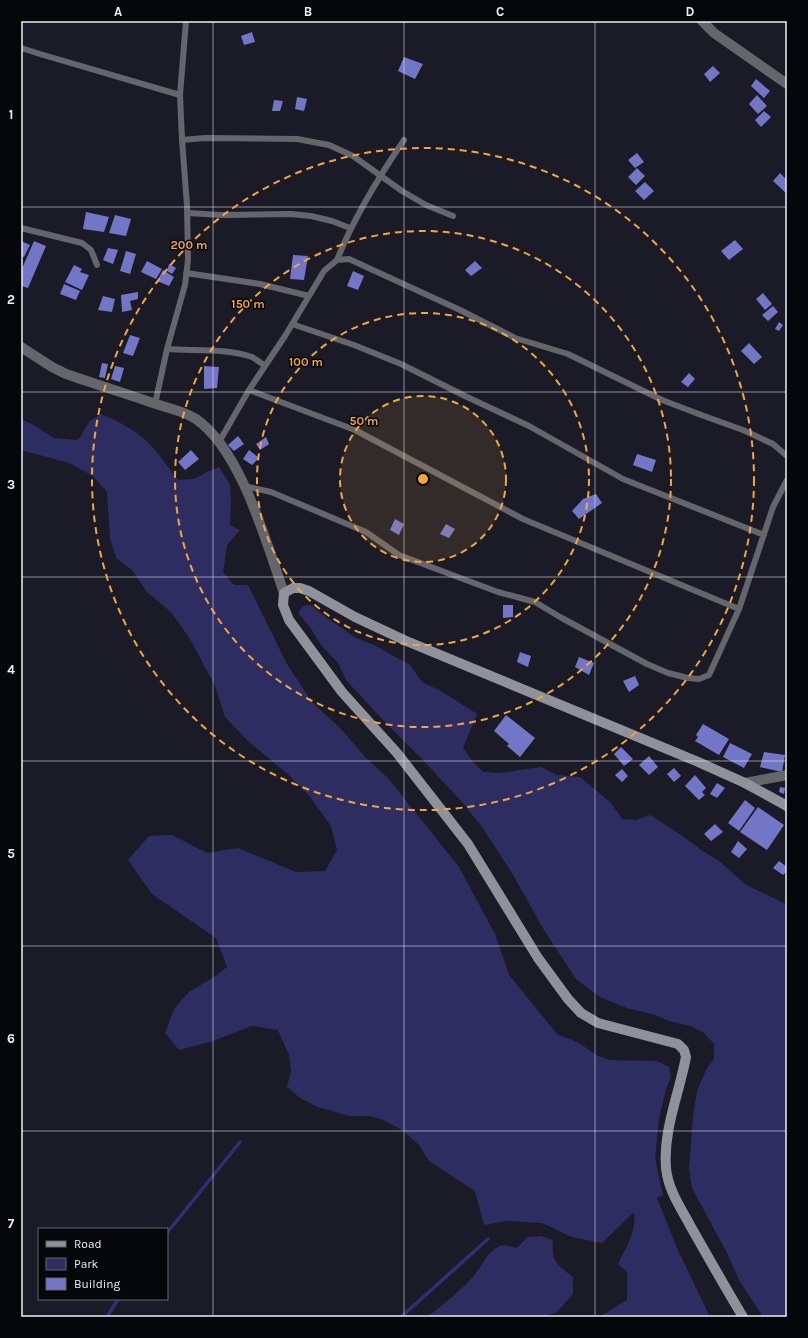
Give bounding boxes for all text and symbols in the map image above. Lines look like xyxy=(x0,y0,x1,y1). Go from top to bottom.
text: A xyxy=(114,4,122,19)
text: B xyxy=(304,4,312,19)
text: C xyxy=(496,4,504,19)
text: D xyxy=(686,4,695,19)
text: 1 xyxy=(9,107,13,122)
text: 200 m xyxy=(171,238,207,252)
text: 2 xyxy=(7,292,15,307)
text: 150 m xyxy=(231,297,265,311)
text: 100 m xyxy=(289,355,323,369)
text: 50 m xyxy=(350,414,379,428)
centre of rings xyxy=(416,472,430,486)
text: 3 xyxy=(7,477,15,492)
text: 4 xyxy=(7,662,15,677)
text: 5 xyxy=(7,846,15,861)
text: 6 xyxy=(7,1031,15,1046)
text: 7 xyxy=(8,1216,15,1231)
legend xyxy=(38,1228,168,1300)
text: Road xyxy=(74,1237,102,1251)
text: Park xyxy=(74,1257,99,1271)
text: Building xyxy=(74,1277,121,1291)

